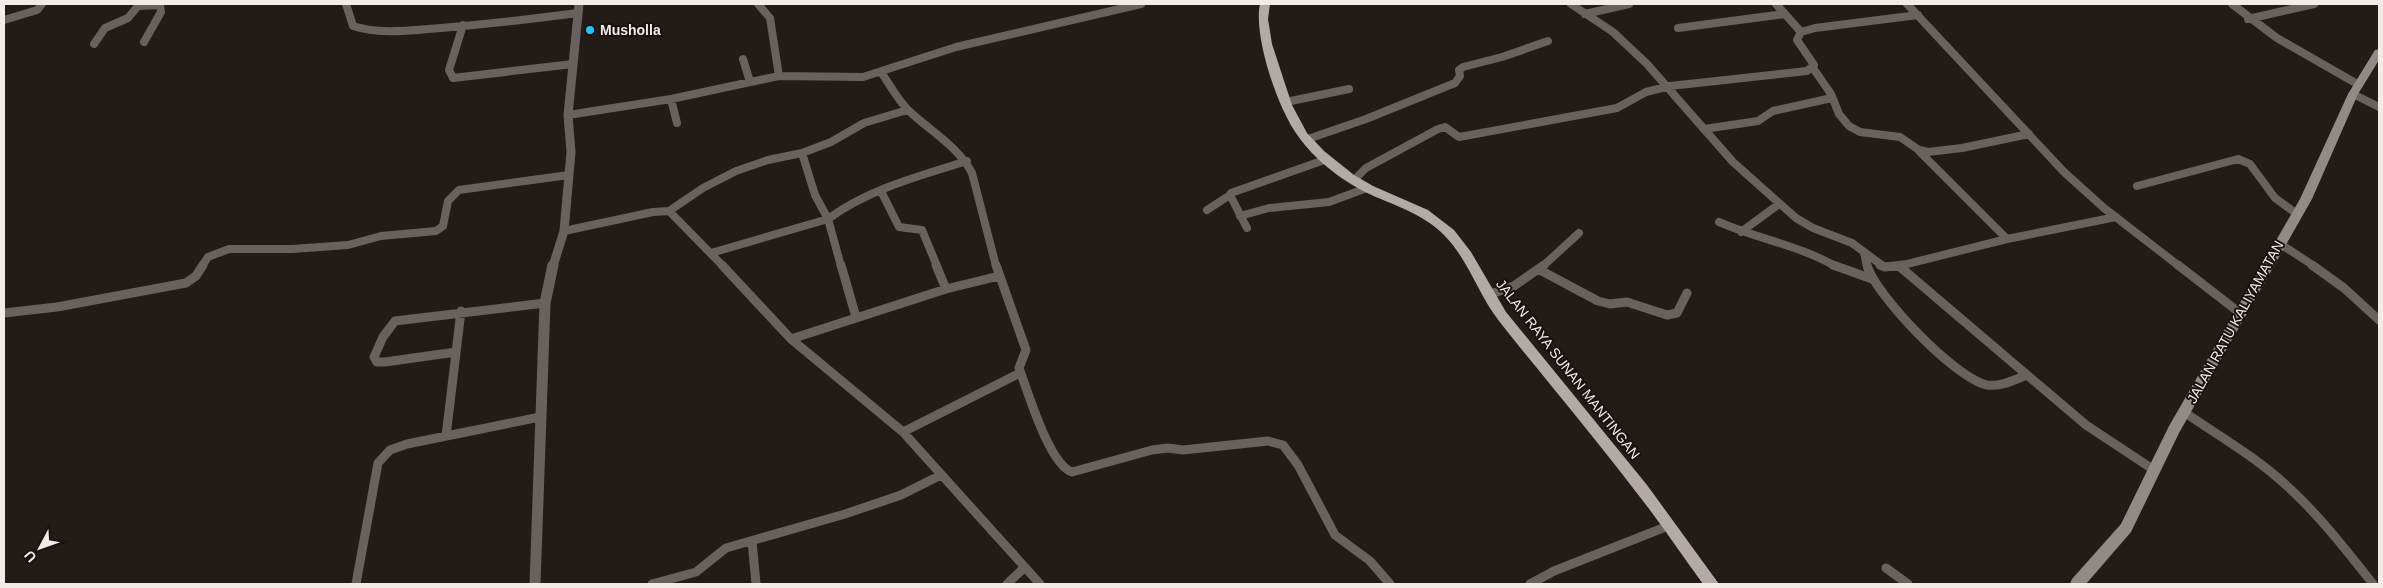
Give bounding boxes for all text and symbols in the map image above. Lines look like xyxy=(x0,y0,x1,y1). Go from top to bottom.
place label: Musholla xyxy=(600,22,661,38)
marker: Musholla xyxy=(584,24,596,36)
street label: JALAN RATU KALIYAMATAN xyxy=(2184,238,2286,406)
street label: JALAN RAYA SUNAN MANTINGAN xyxy=(1493,276,1643,462)
north arrow xyxy=(15,523,65,573)
text: U xyxy=(21,547,40,566)

